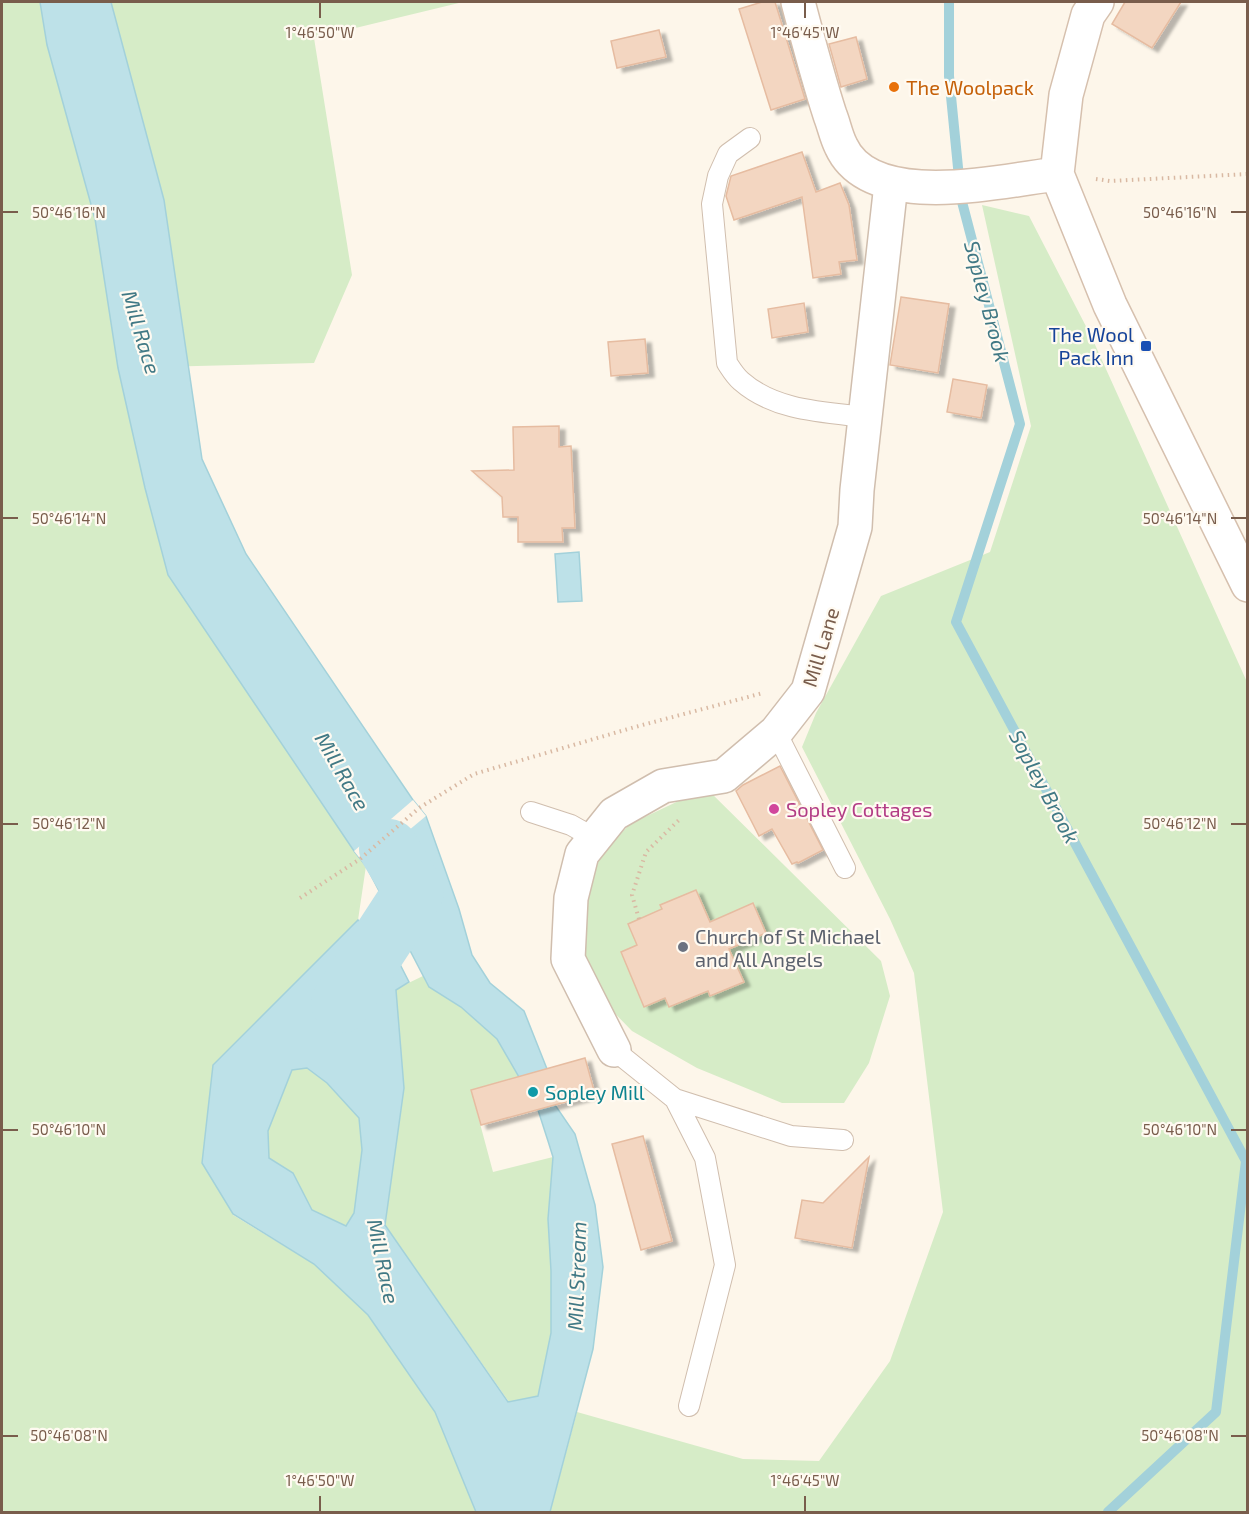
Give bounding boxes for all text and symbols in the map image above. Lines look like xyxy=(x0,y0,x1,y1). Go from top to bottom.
text: 1°46'50"W xyxy=(286,23,354,41)
text: 1°46'45"W xyxy=(771,23,839,41)
place label: The Woolpack xyxy=(906,75,1034,99)
marker: The Woolpack xyxy=(887,80,901,94)
text: 50°46'16"N xyxy=(32,203,106,221)
text: 50°46'16"N xyxy=(1143,203,1217,221)
water label: Sopley Brook xyxy=(959,237,1016,365)
water label: Mill Race xyxy=(117,287,167,377)
place label: The Wool Pack Inn xyxy=(1049,322,1134,369)
marker: The Wool Pack Inn xyxy=(1139,339,1153,353)
text: 50°46'14"N xyxy=(32,509,106,527)
text: 50°46'14"N xyxy=(1143,509,1217,527)
street label: Mill Lane xyxy=(797,604,843,690)
water label: Sopley Brook xyxy=(1004,725,1085,847)
water label: Mill Race xyxy=(311,727,375,815)
place label: Sopley Cottages xyxy=(786,797,932,821)
marker: Sopley Cottages xyxy=(767,802,781,816)
text: 50°46'12"N xyxy=(32,814,106,832)
text: 50°46'12"N xyxy=(1143,814,1217,832)
place label: Church of St Michael and All Angels xyxy=(695,924,881,971)
marker: Church of St Michael and All Angels xyxy=(676,940,690,954)
place label: Sopley Mill xyxy=(545,1080,645,1104)
marker: Sopley Mill xyxy=(526,1085,540,1099)
text: 50°46'10"N xyxy=(32,1120,106,1138)
text: 50°46'10"N xyxy=(1143,1120,1217,1138)
water label: Mill Race xyxy=(363,1216,405,1306)
water label: Mill Stream xyxy=(562,1221,590,1331)
text: 50°46'08"N xyxy=(30,1426,108,1444)
text: 50°46'08"N xyxy=(1141,1426,1219,1444)
text: 1°46'50"W xyxy=(286,1471,354,1489)
text: 1°46'45"W xyxy=(771,1471,839,1489)

